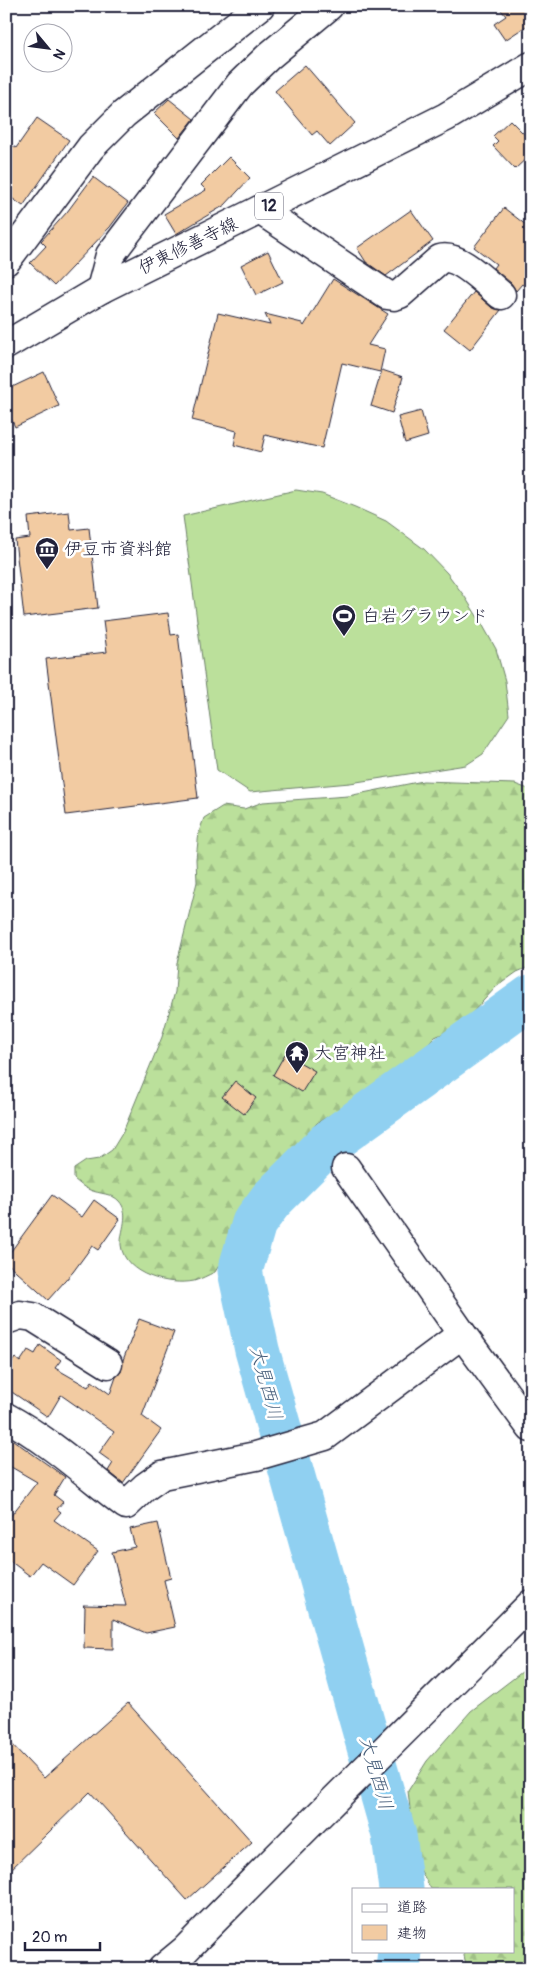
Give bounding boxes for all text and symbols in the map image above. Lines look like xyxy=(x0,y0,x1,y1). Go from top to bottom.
north arrow xyxy=(22,22,72,72)
text: N xyxy=(49,46,69,62)
road number: 12 xyxy=(255,192,283,220)
street label: 伊東修善寺線 xyxy=(134,212,242,280)
museum icon: 伊豆市資料館 xyxy=(34,536,60,570)
place label: 伊豆市資料館 xyxy=(64,538,172,561)
sports icon: 白岩グラウンド xyxy=(331,603,357,637)
place label: 白岩グラウンド xyxy=(362,605,488,628)
temple icon: 大宮神社 xyxy=(284,1040,310,1074)
place label: 大宮神社 xyxy=(314,1042,386,1065)
water label: 大見西川 xyxy=(245,1343,287,1423)
water label: 大見西川 xyxy=(354,1733,398,1813)
legend xyxy=(352,1888,514,1952)
text: 道路 xyxy=(397,1898,427,1917)
scale bar xyxy=(25,1920,100,1952)
text: 建物 xyxy=(397,1924,427,1943)
text: 20 m xyxy=(32,1928,67,1947)

